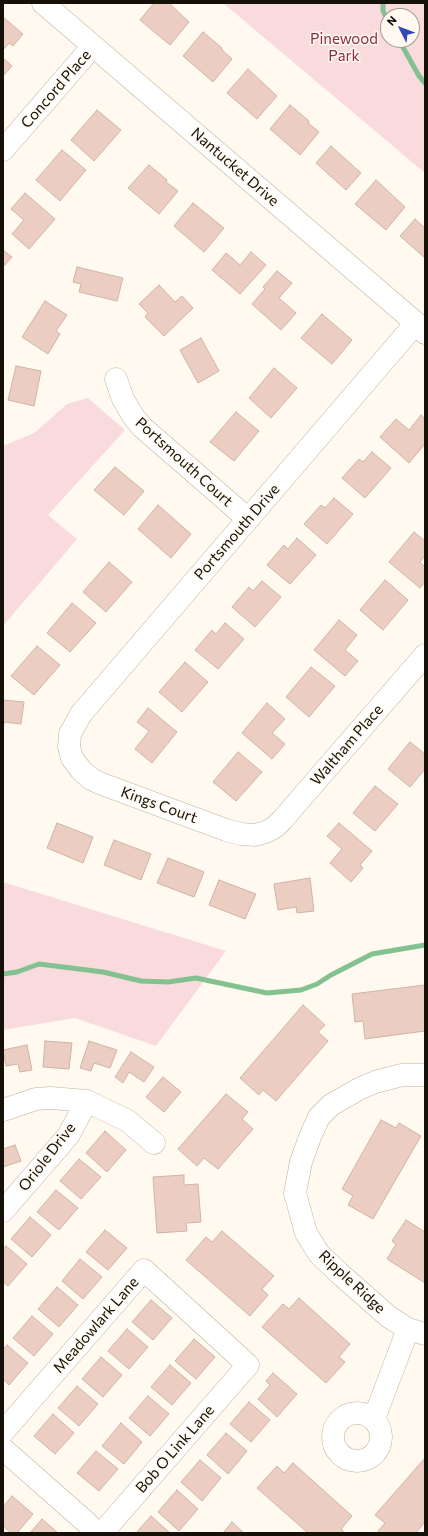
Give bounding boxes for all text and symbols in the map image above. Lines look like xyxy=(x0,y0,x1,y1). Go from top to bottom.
north arrow xyxy=(380,8,420,48)
text: N xyxy=(384,13,399,28)
park label: Pinewood Park xyxy=(310,30,378,65)
street label: Concord Place xyxy=(17,46,95,132)
street label: Nantucket Drive xyxy=(187,124,283,210)
street label: Portsmouth Court xyxy=(132,414,236,510)
street label: Portsmouth Drive xyxy=(190,480,284,584)
street label: Waltham Place xyxy=(307,701,387,789)
street label: Kings Court xyxy=(118,783,200,827)
street label: Oriole Drive xyxy=(15,1119,79,1195)
street label: Ripple Ridge xyxy=(315,1247,389,1317)
street label: Meadowlark Lane xyxy=(50,1273,142,1377)
street label: Bob O Link Lane xyxy=(132,1401,218,1497)

